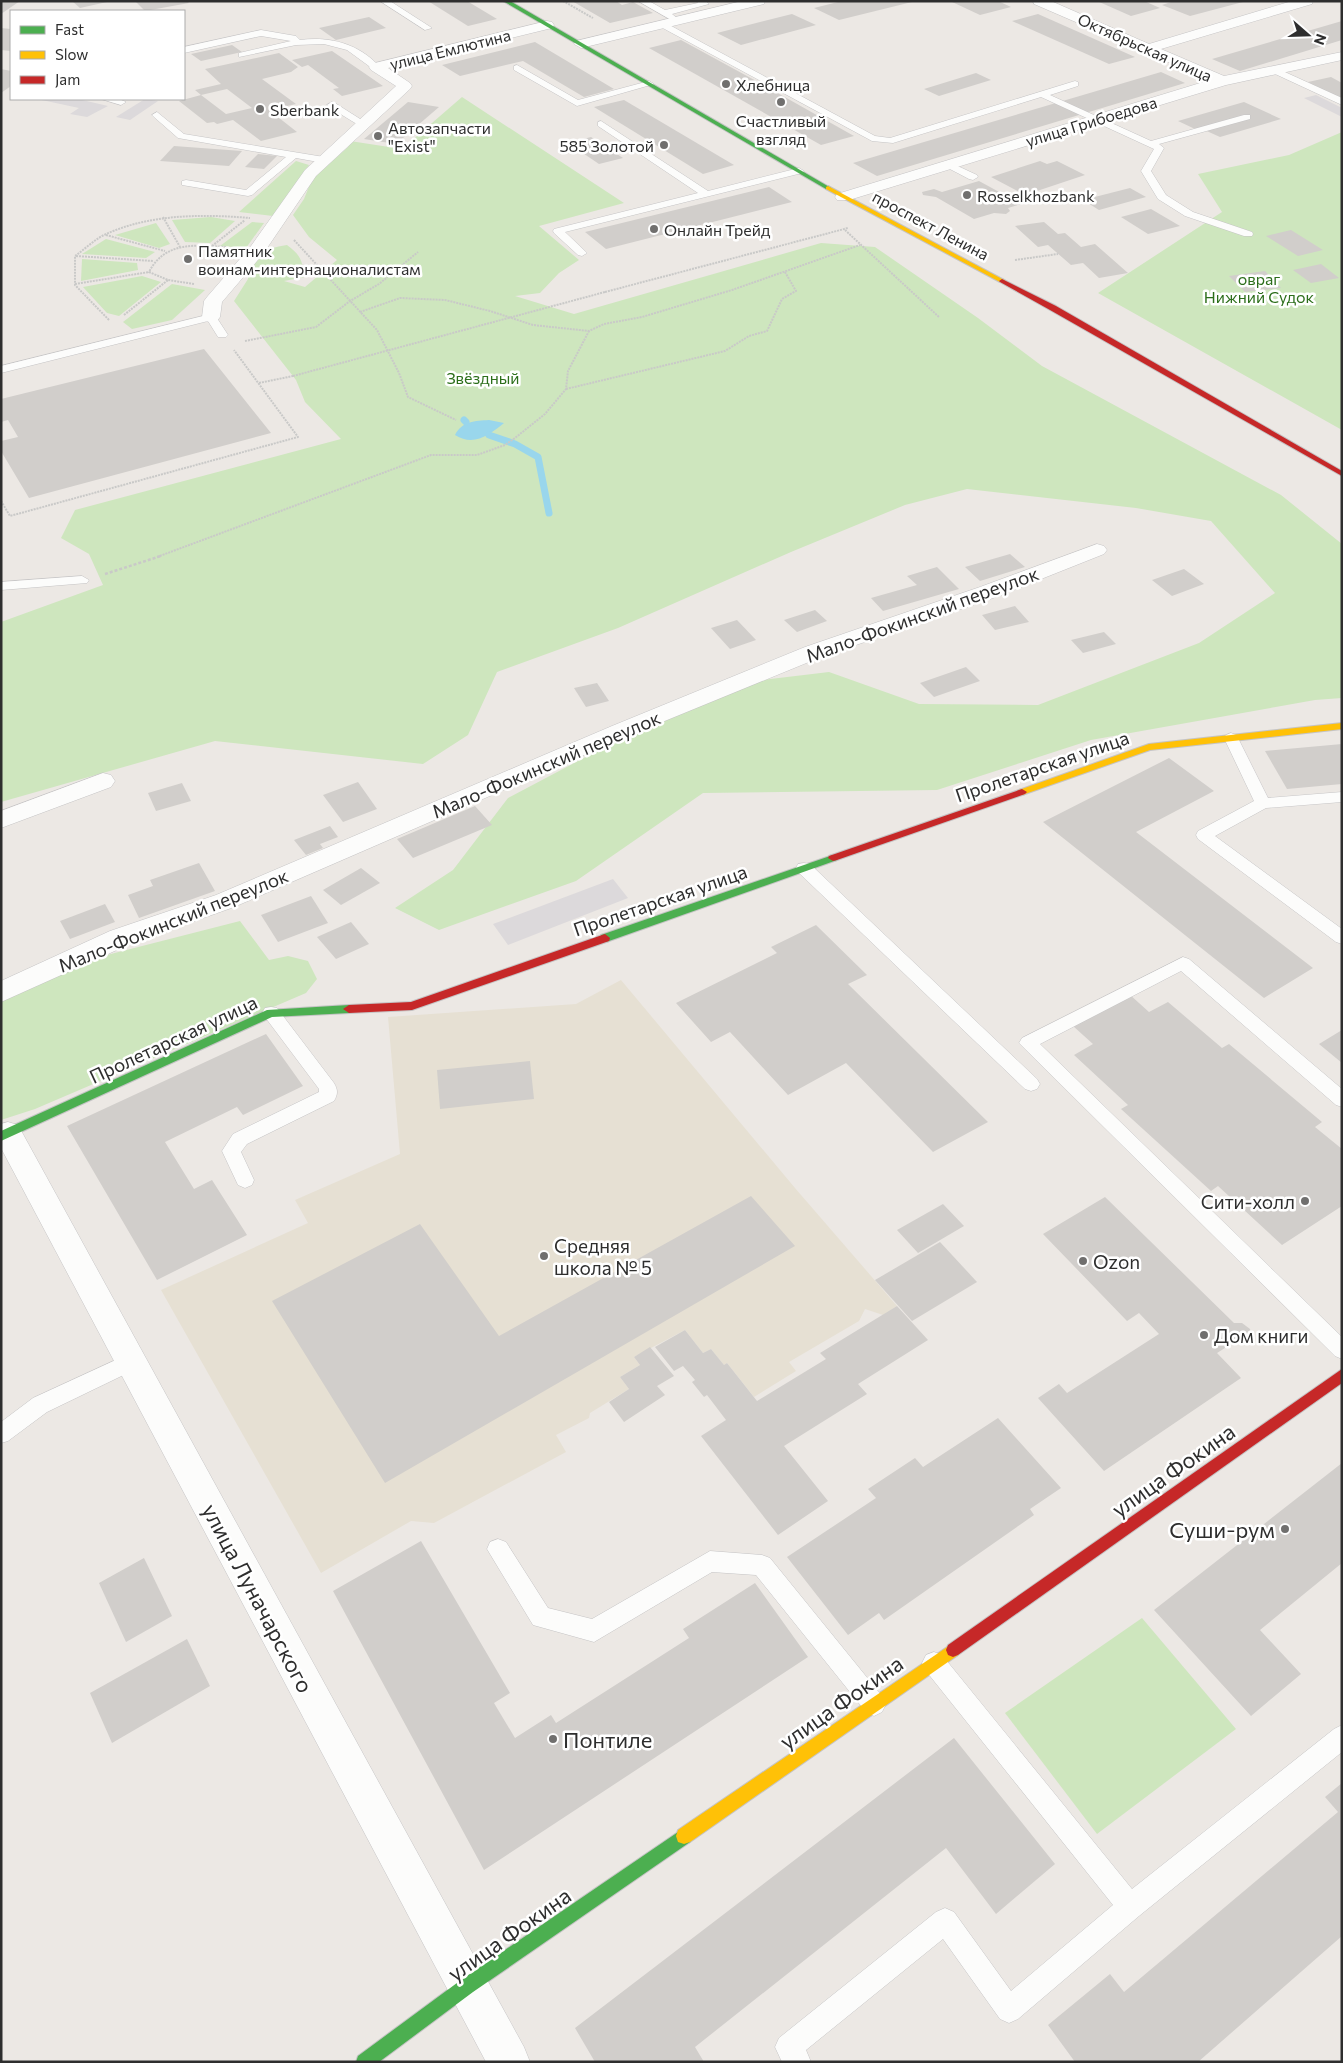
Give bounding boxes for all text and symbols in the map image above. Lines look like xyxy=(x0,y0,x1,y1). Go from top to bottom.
street label: Октябрьская улица xyxy=(1075,9,1215,85)
legend xyxy=(10,10,185,100)
north arrow xyxy=(1283,10,1333,60)
text: Fast xyxy=(55,20,84,38)
street label: улица Емлютина xyxy=(388,25,512,73)
text: N xyxy=(1311,32,1330,47)
text: Slow xyxy=(55,45,88,63)
text: Jam xyxy=(55,70,80,88)
place label: Хлебница xyxy=(736,75,810,94)
marker: Хлебница xyxy=(720,78,732,90)
street label: улица Грибоедова xyxy=(1023,92,1159,150)
marker: Счастливый взгляд xyxy=(775,96,787,108)
place label: Sberbank xyxy=(270,100,340,119)
marker: Sberbank xyxy=(254,103,266,115)
place label: Счастливый взгляд xyxy=(736,111,826,148)
place label: Автозапчасти "Exist" xyxy=(388,118,491,155)
marker: Автозапчасти "Exist" xyxy=(372,130,384,142)
place label: 585 Золотой xyxy=(559,136,654,155)
marker: 585 Золотой xyxy=(658,139,670,151)
street label: проспект Ленина xyxy=(870,186,992,264)
place label: Rosselkhozbank xyxy=(977,186,1095,205)
marker: Rosselkhozbank xyxy=(961,189,973,201)
place label: Онлайн Трейд xyxy=(664,220,771,239)
marker: Онлайн Трейд xyxy=(648,223,660,235)
place label: Памятник воинам-интернационалистам xyxy=(198,241,421,278)
marker: Памятник воинам-интернационалистам xyxy=(182,253,194,265)
park label: овраг Нижний Судок xyxy=(1204,269,1315,306)
park label: Звёздный xyxy=(446,368,520,387)
street label: Мало-Фокинский переулок xyxy=(802,561,1042,667)
street label: Мало-Фокинский переулок xyxy=(428,705,664,823)
street label: Пролетарская улица xyxy=(952,725,1132,807)
street label: Пролетарская улица xyxy=(570,859,750,941)
street label: Мало-Фокинский переулок xyxy=(55,863,291,977)
street label: Пролетарская улица xyxy=(85,990,261,1088)
place label: Сити-холл xyxy=(1201,1190,1295,1213)
marker: Сити-холл xyxy=(1299,1195,1311,1207)
place label: Средняя школа № 5 xyxy=(554,1234,652,1279)
marker: Средняя школа № 5 xyxy=(538,1250,550,1262)
place label: Ozon xyxy=(1093,1250,1140,1273)
marker: Ozon xyxy=(1077,1255,1089,1267)
place label: Дом книги xyxy=(1214,1324,1308,1347)
marker: Дом книги xyxy=(1198,1329,1210,1341)
street label: улица Фокина xyxy=(1106,1417,1240,1523)
street label: улица Луначарского xyxy=(197,1499,319,1697)
place label: Суши-рум xyxy=(1169,1516,1275,1543)
marker: Суши-рум xyxy=(1279,1523,1291,1535)
street label: улица Фокина xyxy=(774,1649,908,1755)
place label: Понтиле xyxy=(563,1726,652,1753)
marker: Понтиле xyxy=(547,1733,559,1745)
street label: улица Фокина xyxy=(442,1881,576,1987)

